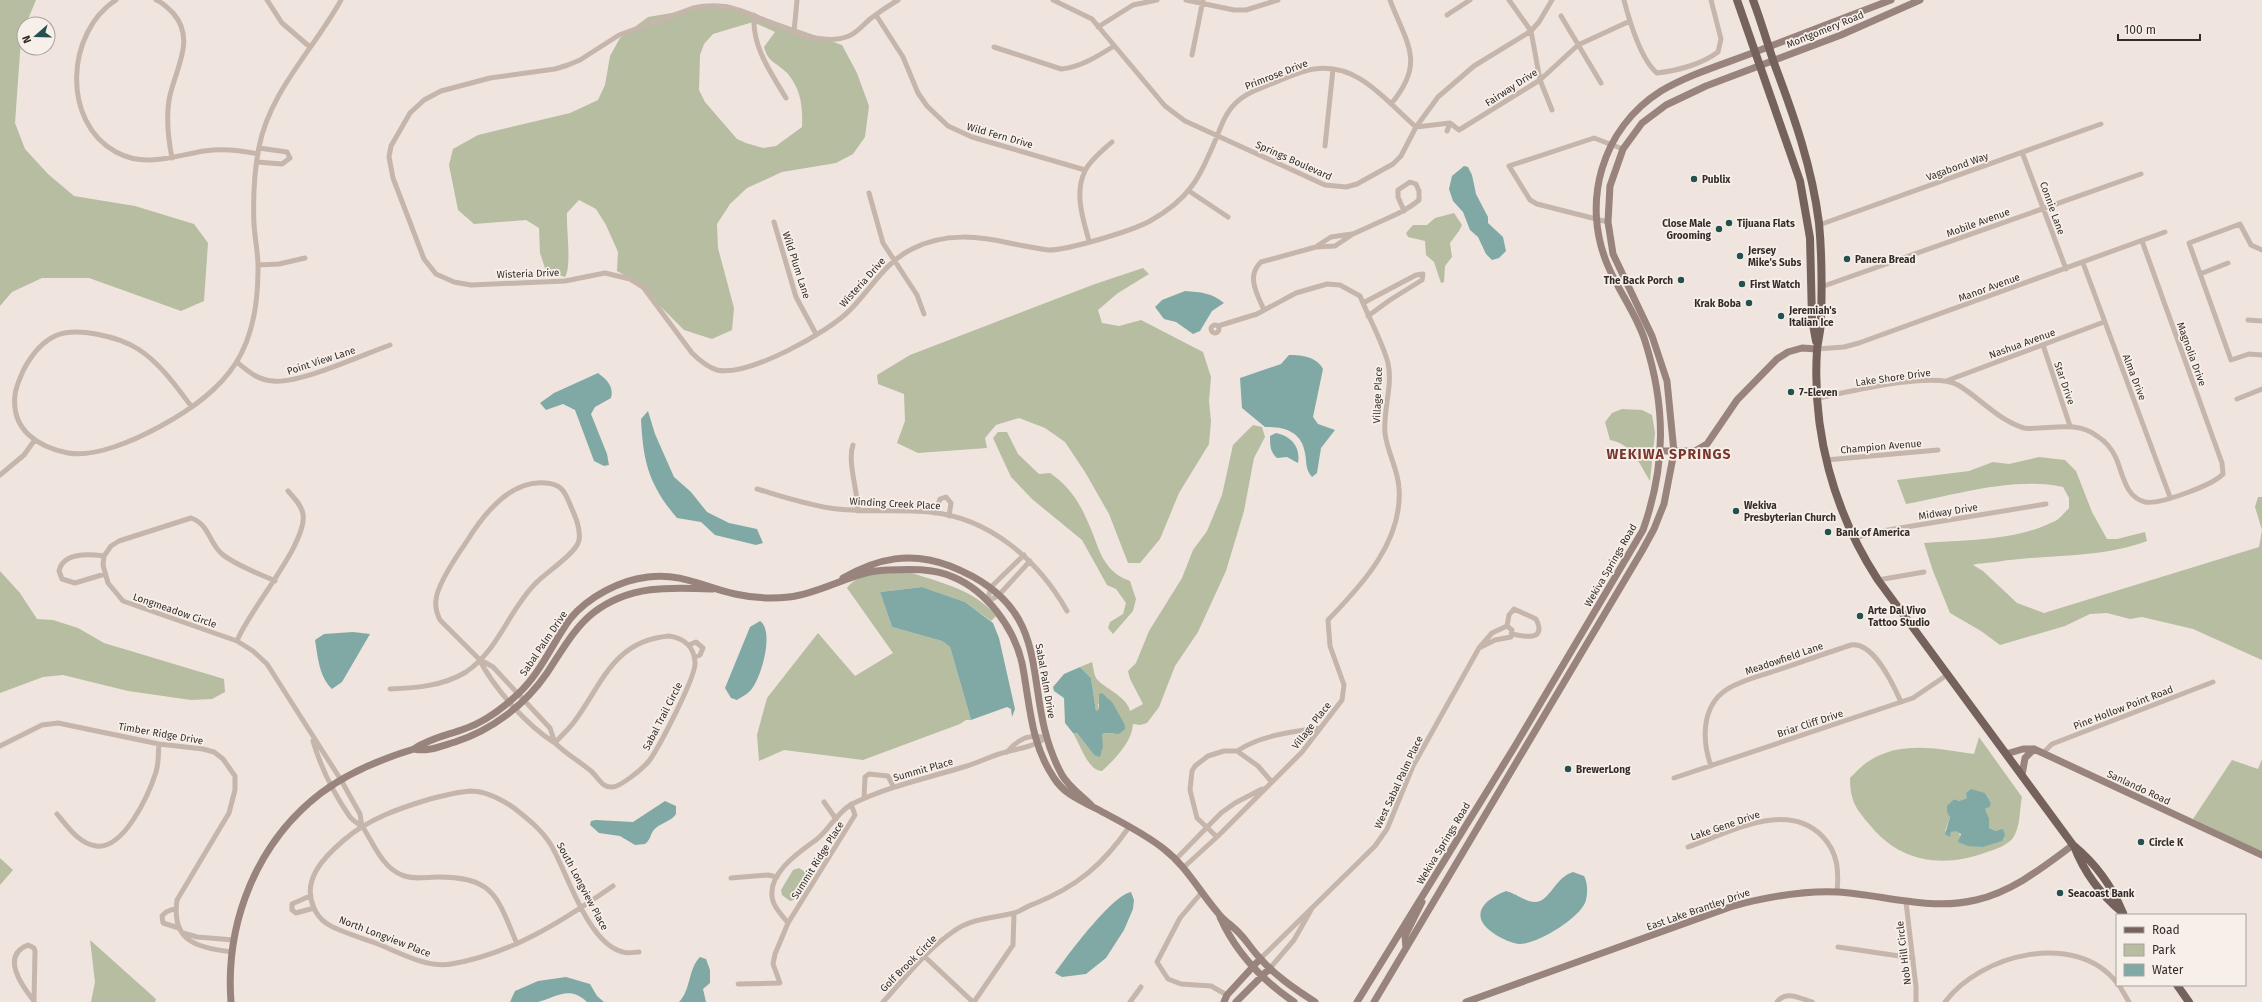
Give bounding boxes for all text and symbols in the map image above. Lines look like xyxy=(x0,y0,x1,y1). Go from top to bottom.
street label: Montgomery Road xyxy=(1785,9,1866,51)
north arrow xyxy=(16,16,56,56)
scale bar xyxy=(2118,16,2200,42)
text: 100 m xyxy=(2124,23,2156,37)
text: N xyxy=(20,34,34,45)
street label: Primrose Drive xyxy=(1243,57,1310,92)
street label: Fairway Drive xyxy=(1483,67,1540,109)
street label: Wild Fern Drive xyxy=(965,121,1034,151)
street label: Springs Boulevard xyxy=(1254,139,1334,183)
street label: Vagabond Way xyxy=(1925,150,1990,184)
marker: Publix xyxy=(1689,174,1699,184)
place label: Publix xyxy=(1702,174,1731,186)
street label: Connie Lane xyxy=(2037,180,2067,236)
street label: Mobile Avenue xyxy=(1945,206,2012,240)
place label: Close Male Grooming xyxy=(1662,218,1711,242)
marker: Tijuana Flats xyxy=(1724,218,1734,228)
place label: Tijuana Flats xyxy=(1737,218,1795,230)
marker: Close Male Grooming xyxy=(1714,224,1724,234)
street label: Wild Plum Lane xyxy=(780,230,813,300)
place label: Jersey Mike's Subs xyxy=(1747,245,1801,269)
marker: Jersey Mike's Subs xyxy=(1735,251,1745,261)
marker: Panera Bread xyxy=(1842,254,1852,264)
place label: Panera Bread xyxy=(1855,254,1916,266)
street label: Wisteria Drive xyxy=(837,255,888,310)
street label: Wisteria Drive xyxy=(496,267,560,281)
street label: Manor Avenue xyxy=(1957,271,2022,305)
place label: The Back Porch xyxy=(1604,275,1673,287)
marker: The Back Porch xyxy=(1676,275,1686,285)
marker: First Watch xyxy=(1737,279,1747,289)
place label: First Watch xyxy=(1750,279,1800,291)
place label: Krak Boba xyxy=(1694,298,1742,310)
marker: Krak Boba xyxy=(1744,298,1754,308)
place label: Jeremiah's Italian Ice xyxy=(1788,305,1837,329)
marker: Jeremiah's Italian Ice xyxy=(1776,311,1786,321)
street label: Magnolia Drive xyxy=(2174,321,2208,388)
street label: Nashua Avenue xyxy=(1987,326,2057,362)
street label: Point View Lane xyxy=(285,344,357,378)
street label: Alma Drive xyxy=(2120,352,2148,402)
street label: Star Drive xyxy=(2051,360,2077,406)
street label: Village Place xyxy=(1371,366,1385,424)
street label: Lake Shore Drive xyxy=(1855,367,1931,389)
marker: 7-Eleven xyxy=(1786,387,1796,397)
place label: 7-Eleven xyxy=(1799,387,1838,399)
street label: Champion Avenue xyxy=(1840,437,1922,457)
district label: WEKIWA SPRINGS xyxy=(1606,446,1732,463)
street label: Winding Creek Place xyxy=(849,496,941,512)
place label: Wekiva Presbyterian Church xyxy=(1744,500,1836,524)
street label: Midway Drive xyxy=(1918,501,1979,523)
marker: Wekiva Presbyterian Church xyxy=(1731,506,1741,516)
street label: Wekiva Springs Road xyxy=(1582,522,1640,609)
marker: Bank of America xyxy=(1823,527,1833,537)
place label: Bank of America xyxy=(1836,527,1910,539)
street label: Longmeadow Circle xyxy=(131,591,218,631)
place label: Arte Dal Vivo Tattoo Studio xyxy=(1867,605,1930,629)
street label: Sabal Palm Drive xyxy=(518,609,570,678)
marker: Arte Dal Vivo Tattoo Studio xyxy=(1855,611,1865,621)
street label: Meadowfield Lane xyxy=(1744,640,1825,678)
street label: Sabal Palm Drive xyxy=(1033,643,1058,720)
street label: Sabal Trail Circle xyxy=(641,680,685,753)
street label: Pine Hollow Point Road xyxy=(2072,683,2175,733)
street label: Village Place xyxy=(1290,700,1334,752)
street label: Briar Cliff Drive xyxy=(1776,708,1845,740)
street label: Timber Ridge Drive xyxy=(117,721,204,747)
street label: West Sabal Palm Place xyxy=(1372,734,1426,831)
street label: Summit Place xyxy=(892,756,955,784)
marker: BrewerLong xyxy=(1563,764,1573,774)
place label: BrewerLong xyxy=(1576,764,1631,776)
street label: Sanlando Road xyxy=(2105,768,2172,808)
street label: Wekiva Springs Road xyxy=(1415,800,1473,887)
street label: Lake Gene Drive xyxy=(1689,808,1762,843)
street label: Summit Ridge Place xyxy=(789,819,847,902)
marker: Circle K xyxy=(2136,837,2146,847)
place label: Circle K xyxy=(2149,837,2184,849)
street label: South Longview Place xyxy=(554,840,610,933)
street label: East Lake Brantley Drive xyxy=(1645,887,1752,933)
marker: Seacoast Bank xyxy=(2055,888,2065,898)
place label: Seacoast Bank xyxy=(2068,888,2135,900)
street label: North Longview Place xyxy=(337,914,432,960)
legend xyxy=(2116,914,2246,986)
street label: Nob Hill Circle xyxy=(1894,920,1914,986)
text: Road xyxy=(2152,923,2180,937)
street label: Golf Brook Circle xyxy=(878,933,940,995)
text: Park xyxy=(2152,943,2176,957)
text: Water xyxy=(2152,963,2184,977)

